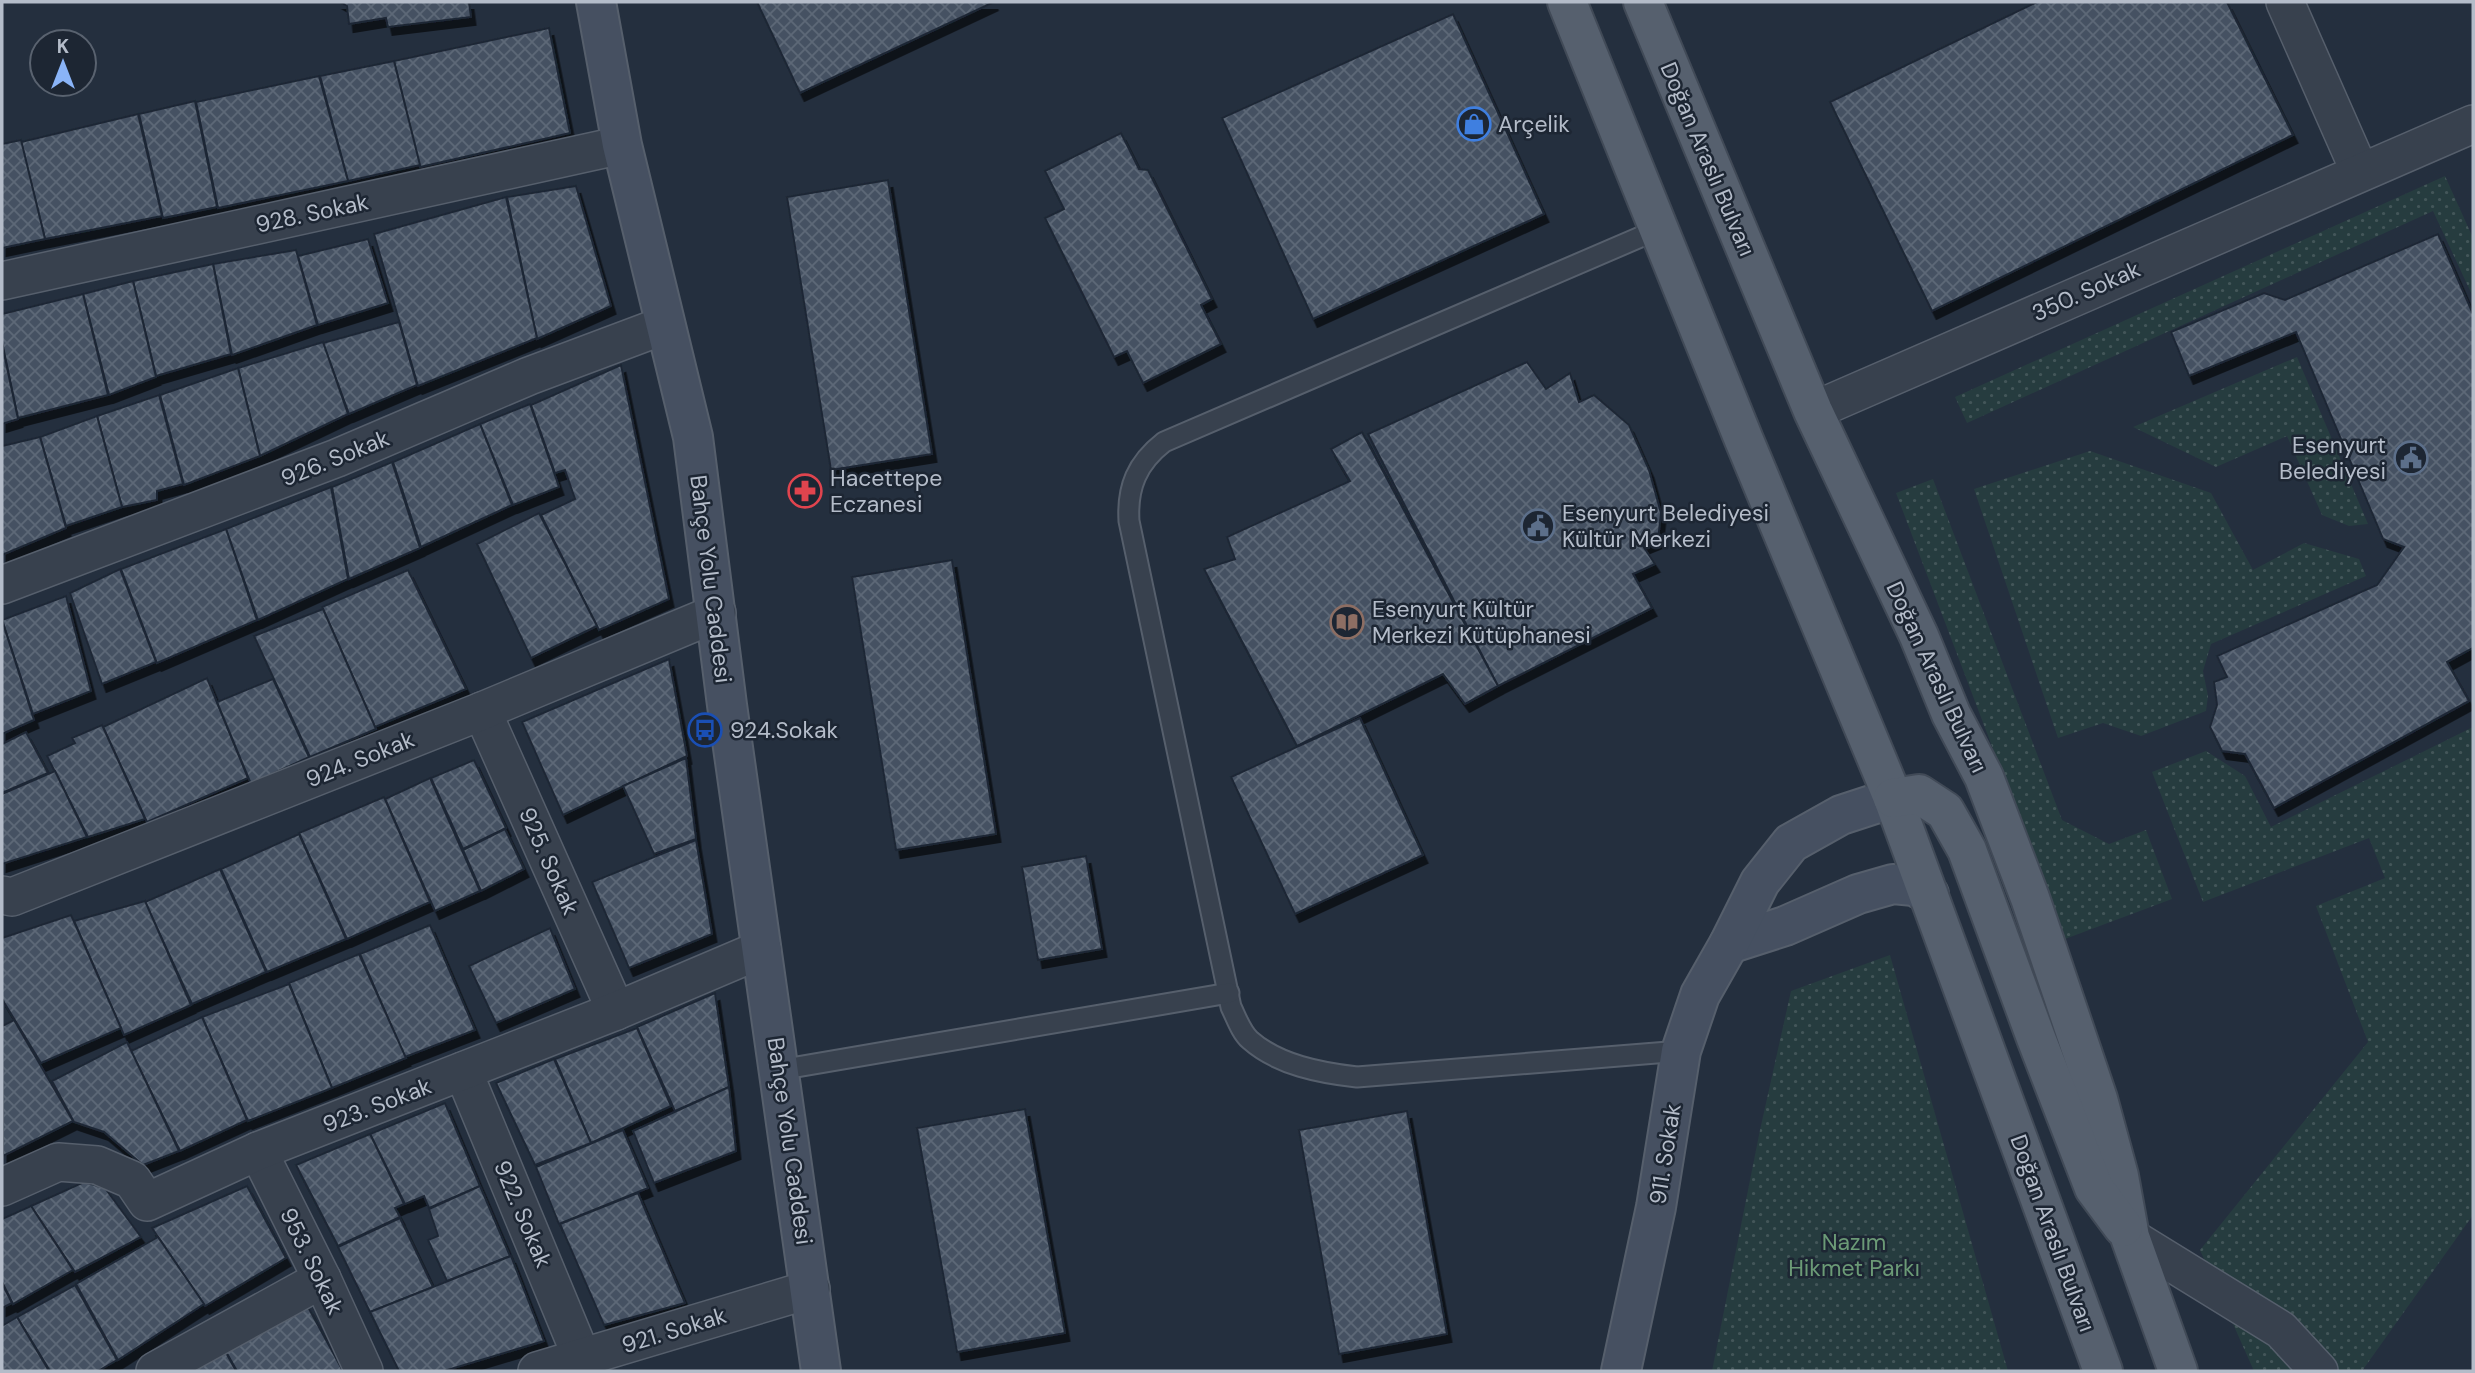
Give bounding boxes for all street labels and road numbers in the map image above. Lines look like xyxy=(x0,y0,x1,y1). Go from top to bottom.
street label: Doğan Araslı Bulvarı xyxy=(1654,58,1762,260)
street label: 928. Sokak xyxy=(253,186,371,240)
street label: 350. Sokak xyxy=(2027,254,2145,328)
street label: 926. Sokak xyxy=(276,423,394,493)
street label: Bahçe Yolu Caddesi xyxy=(683,473,739,685)
street label: Doğan Araslı Bulvarı xyxy=(1880,577,1994,777)
street label: 924. Sokak xyxy=(301,724,419,794)
street label: 925. Sokak xyxy=(512,803,586,920)
street label: Bahçe Yolu Caddesi xyxy=(761,1035,819,1247)
street label: 923. Sokak xyxy=(318,1070,436,1139)
street label: 911. Sokak xyxy=(1642,1101,1688,1207)
street label: Doğan Araslı Bulvarı xyxy=(2003,1130,2103,1336)
street label: 922. Sokak xyxy=(487,1156,559,1273)
street label: 953. Sokak xyxy=(273,1203,351,1320)
street label: 921. Sokak xyxy=(618,1300,730,1360)

